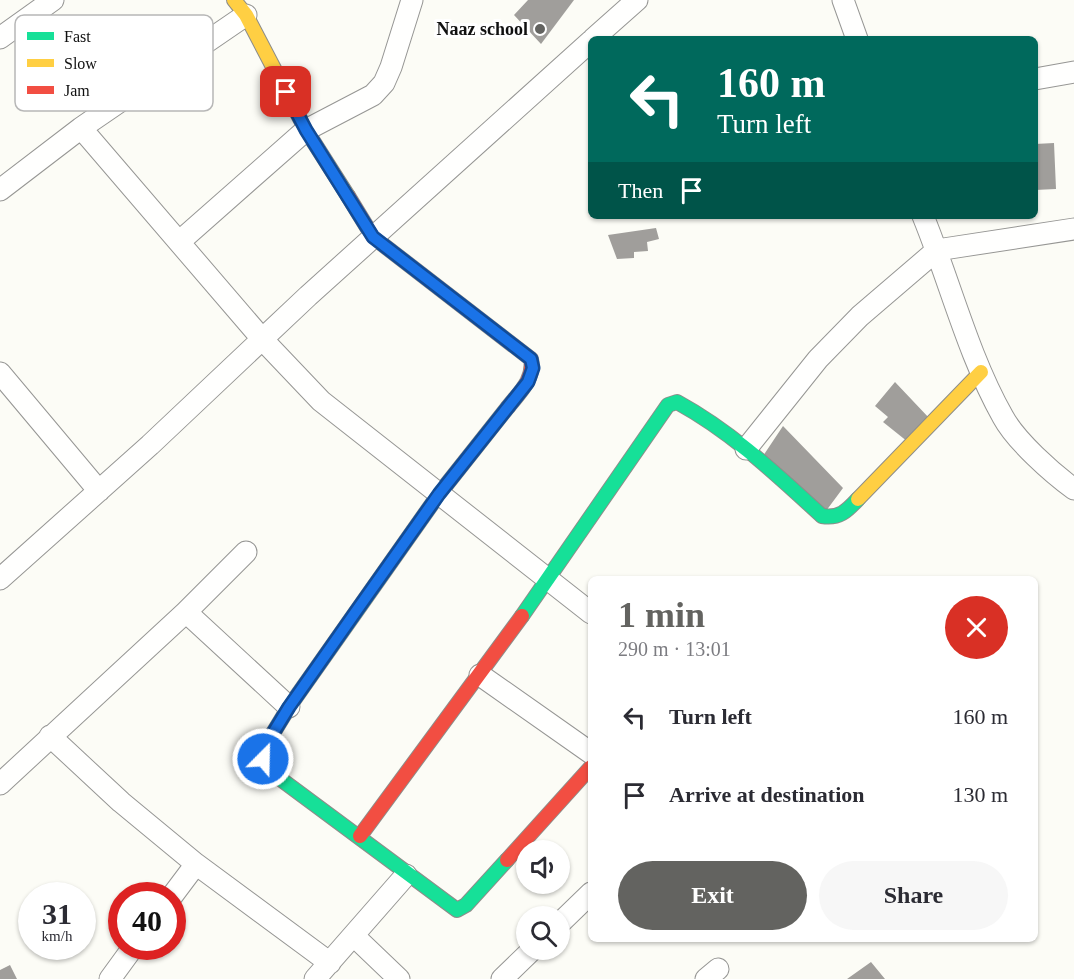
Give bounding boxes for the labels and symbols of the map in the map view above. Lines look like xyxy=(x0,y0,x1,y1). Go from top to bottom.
legend xyxy=(15,15,213,111)
place label: Naaz school xyxy=(437,19,528,39)
marker: Naaz school xyxy=(533,22,547,36)
text: Fast xyxy=(64,28,91,45)
text: Slow xyxy=(64,55,97,72)
pin xyxy=(260,66,311,117)
text: Jam xyxy=(64,82,90,99)
position arrow xyxy=(231,727,295,791)
speed limit sign: 40 xyxy=(108,882,186,960)

